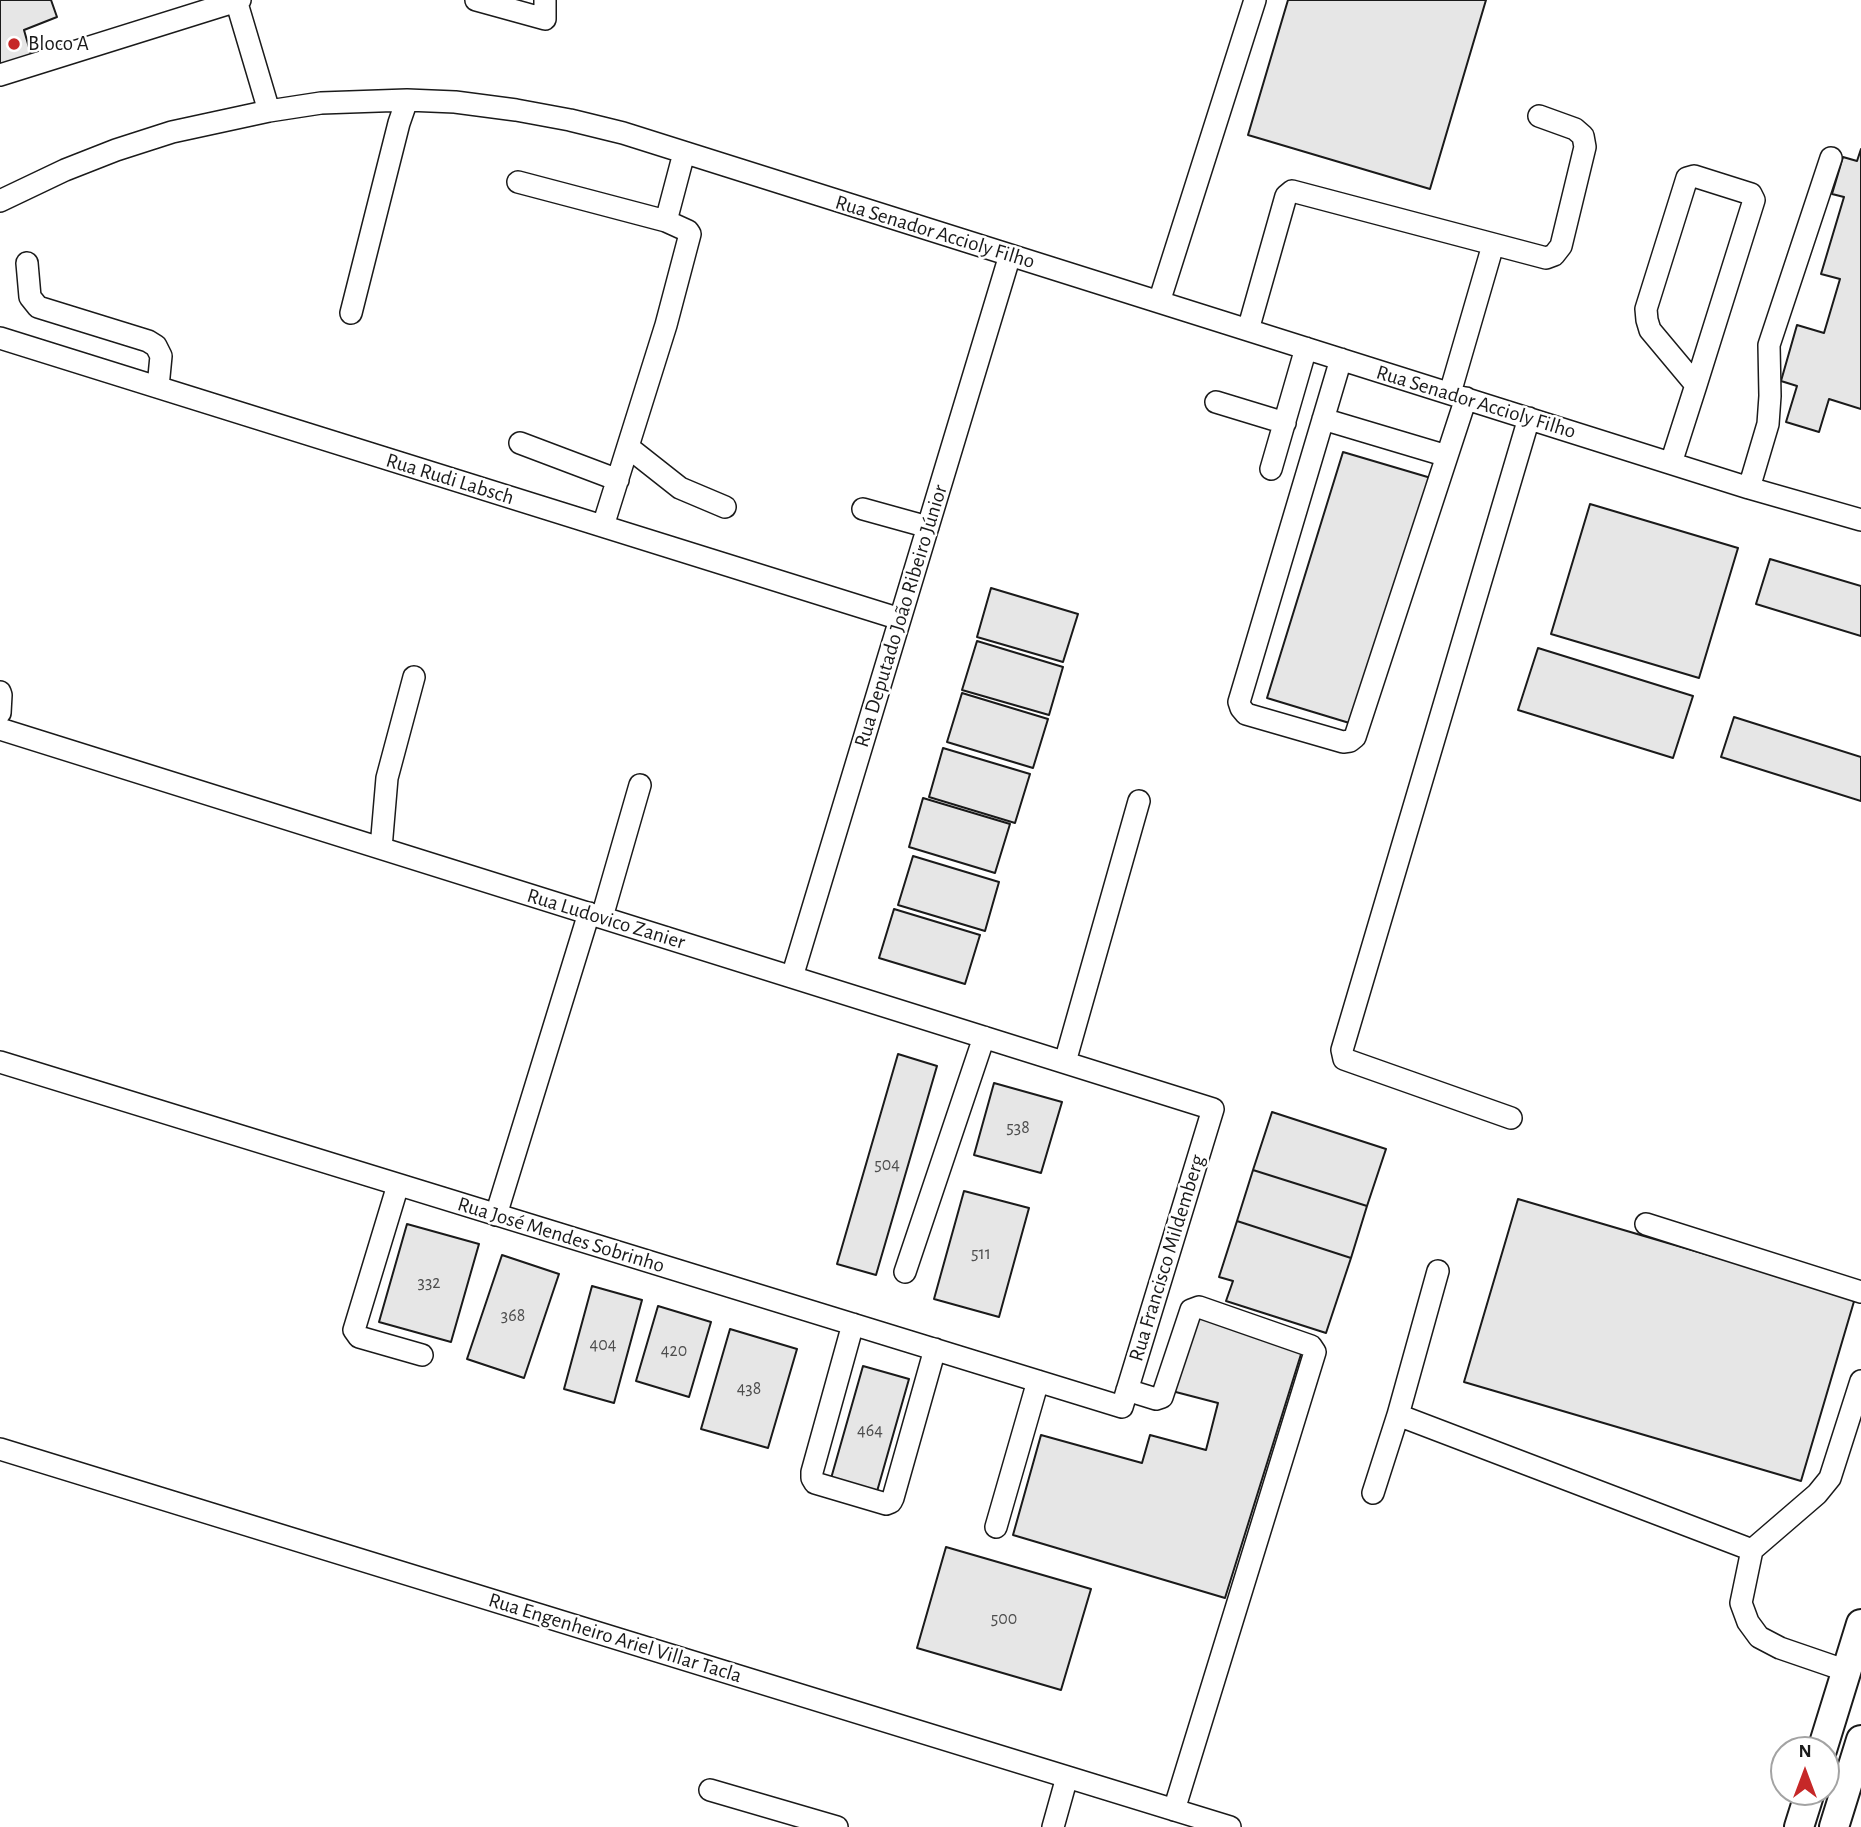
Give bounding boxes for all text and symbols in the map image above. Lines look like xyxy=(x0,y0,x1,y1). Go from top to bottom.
place label: Bloco A xyxy=(28,31,89,57)
marker: Bloco A xyxy=(6,36,22,52)
street label: Rua Senador Accioly Filho xyxy=(832,190,1038,274)
street label: Rua Senador Accioly Filho xyxy=(1373,360,1579,444)
street label: Rua Rudi Labsch xyxy=(383,448,517,510)
street label: Rua Deputado João Ribeiro Júnior xyxy=(849,482,953,750)
street label: Rua Ludovico Zanier xyxy=(524,883,688,955)
house number: 538 xyxy=(1006,1117,1030,1139)
street label: Rua Francisco Mildemberg xyxy=(1124,1152,1210,1364)
house number: 504 xyxy=(874,1154,900,1176)
street label: Rua José Mendes Sobrinho xyxy=(454,1191,668,1279)
house number: 511 xyxy=(971,1243,991,1265)
house number: 332 xyxy=(417,1272,441,1294)
house number: 368 xyxy=(501,1305,525,1327)
house number: 404 xyxy=(590,1334,616,1356)
house number: 420 xyxy=(661,1340,687,1362)
house number: 438 xyxy=(737,1378,761,1400)
house number: 464 xyxy=(857,1420,883,1442)
street label: Rua Engenheiro Ariel Villar Tacla xyxy=(485,1587,745,1689)
house number: 500 xyxy=(991,1608,1017,1630)
north arrow xyxy=(1770,1736,1840,1806)
text: N xyxy=(1798,1742,1812,1761)

